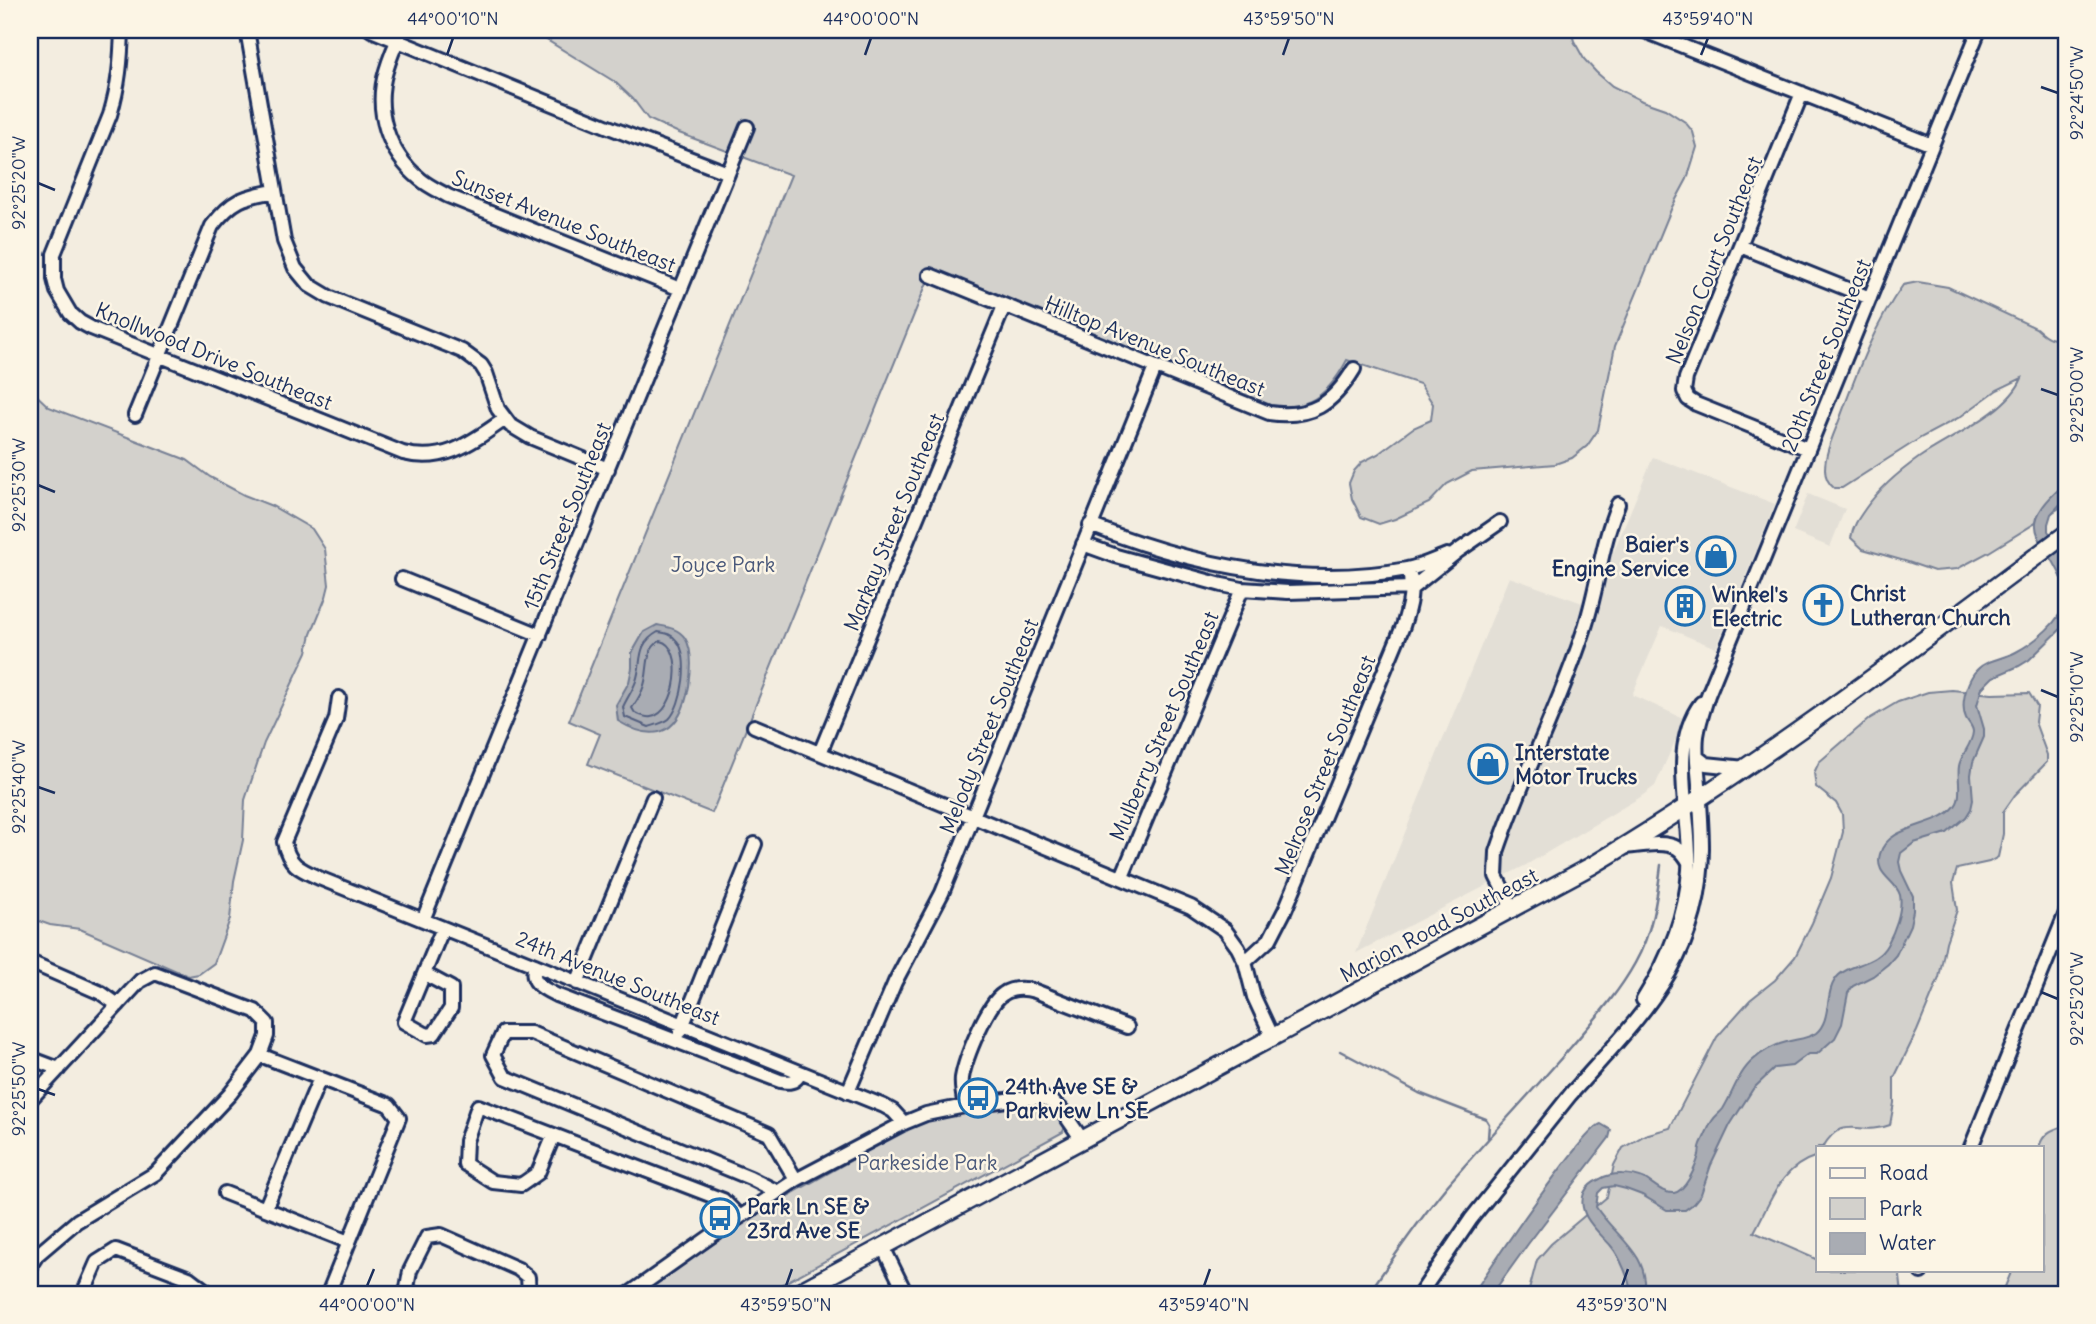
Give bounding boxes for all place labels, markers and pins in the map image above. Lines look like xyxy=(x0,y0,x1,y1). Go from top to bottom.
place label: Baier's Engine Service xyxy=(1552,531,1689,582)
shop icon: Baier's Engine Service xyxy=(1695,535,1737,577)
place label: Christ Lutheran Church xyxy=(1850,580,2011,631)
place label: Winkel's Electric xyxy=(1712,581,1789,632)
church icon: Christ Lutheran Church xyxy=(1802,584,1844,626)
building icon: Winkel's Electric xyxy=(1664,585,1706,627)
place label: Interstate Motor Trucks xyxy=(1515,739,1638,790)
shop icon: Interstate Motor Trucks xyxy=(1467,743,1509,785)
place label: 24th Ave SE & Parkview Ln SE xyxy=(1005,1073,1149,1124)
bus stop icon: 24th Ave SE & Parkview Ln SE xyxy=(957,1077,999,1119)
place label: Park Ln SE & 23rd Ave SE xyxy=(747,1193,869,1244)
bus stop icon: Park Ln SE & 23rd Ave SE xyxy=(699,1197,741,1239)

